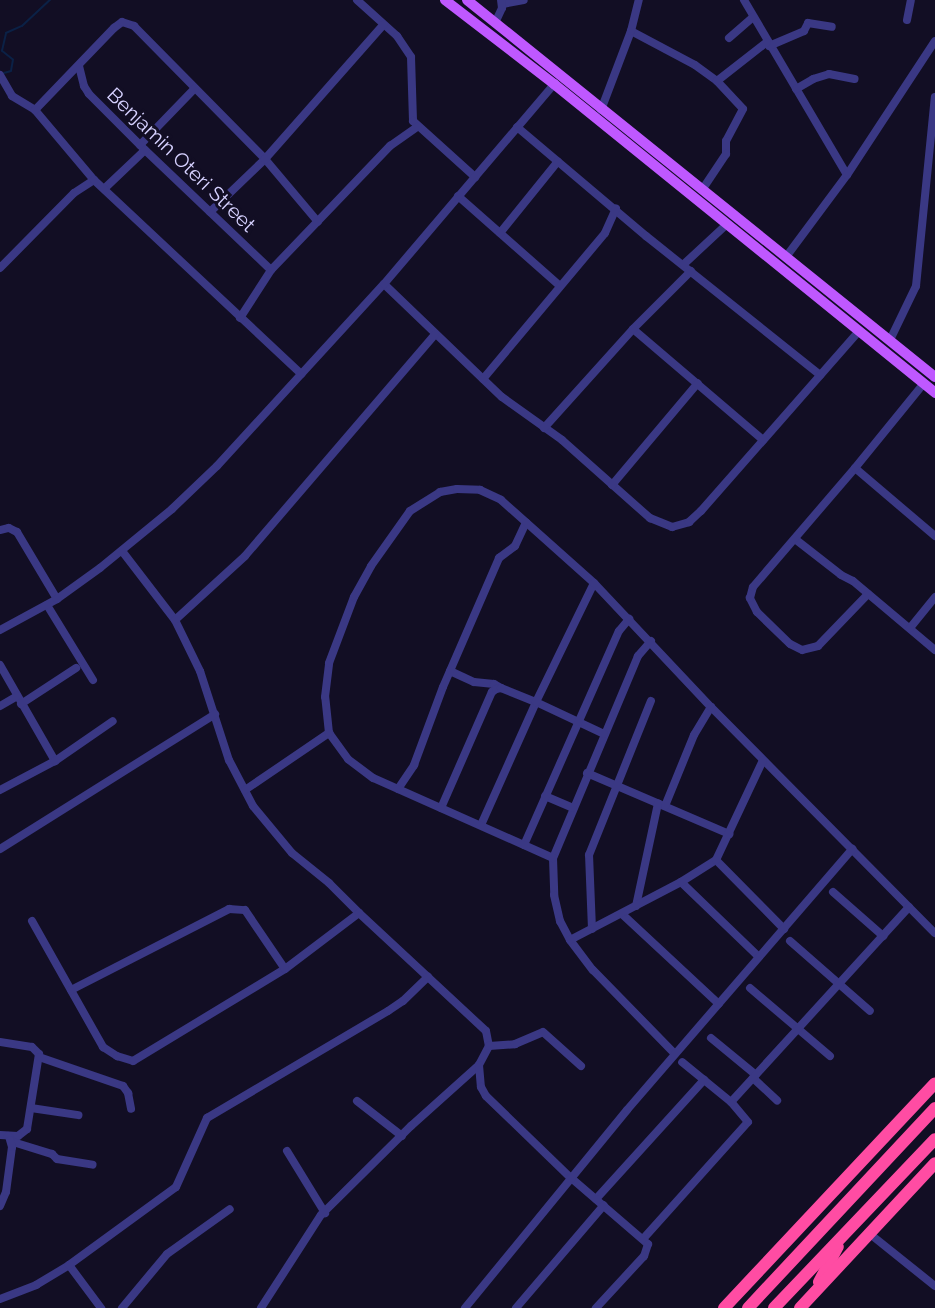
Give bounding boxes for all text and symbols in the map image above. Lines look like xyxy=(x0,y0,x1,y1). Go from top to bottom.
street label: Benjamin Oteri Street xyxy=(102,83,260,237)

